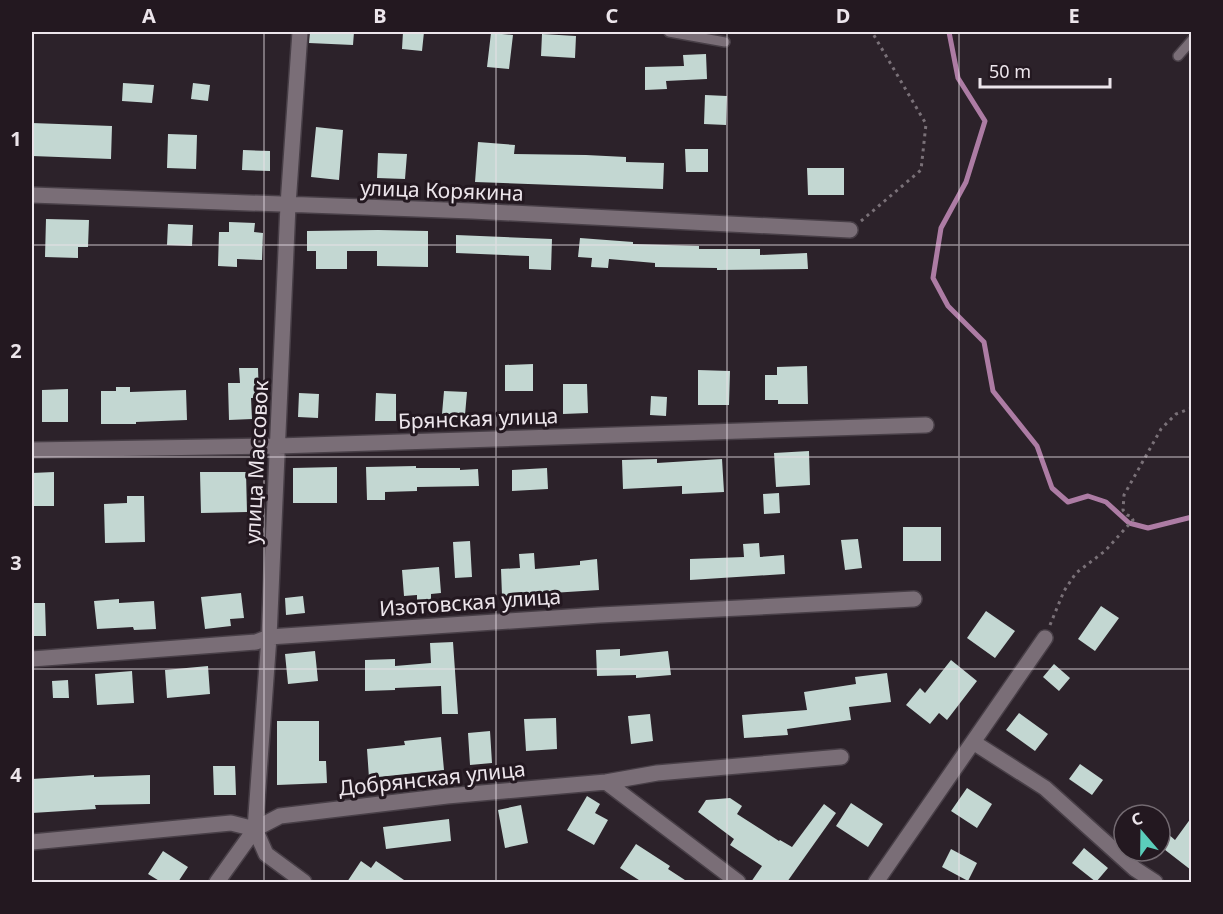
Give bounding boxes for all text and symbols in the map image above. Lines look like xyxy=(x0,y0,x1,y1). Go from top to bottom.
text: A xyxy=(142,2,156,29)
text: B xyxy=(373,2,387,29)
text: C xyxy=(606,2,619,29)
text: D xyxy=(836,2,850,29)
text: E xyxy=(1068,2,1080,29)
scale bar xyxy=(980,51,1110,89)
text: 50 m xyxy=(989,59,1031,83)
text: 1 xyxy=(10,125,22,152)
street label: улица Корякина xyxy=(360,173,524,207)
text: 2 xyxy=(10,337,22,364)
street label: улица Массовок xyxy=(238,379,274,545)
street label: Брянская улица xyxy=(397,401,559,435)
text: 3 xyxy=(10,549,22,576)
street label: Изотовская улица xyxy=(378,582,562,622)
street label: Добрянская улица xyxy=(337,754,527,802)
text: 4 xyxy=(10,761,22,788)
north arrow xyxy=(1112,803,1172,863)
text: С xyxy=(1128,807,1145,831)

